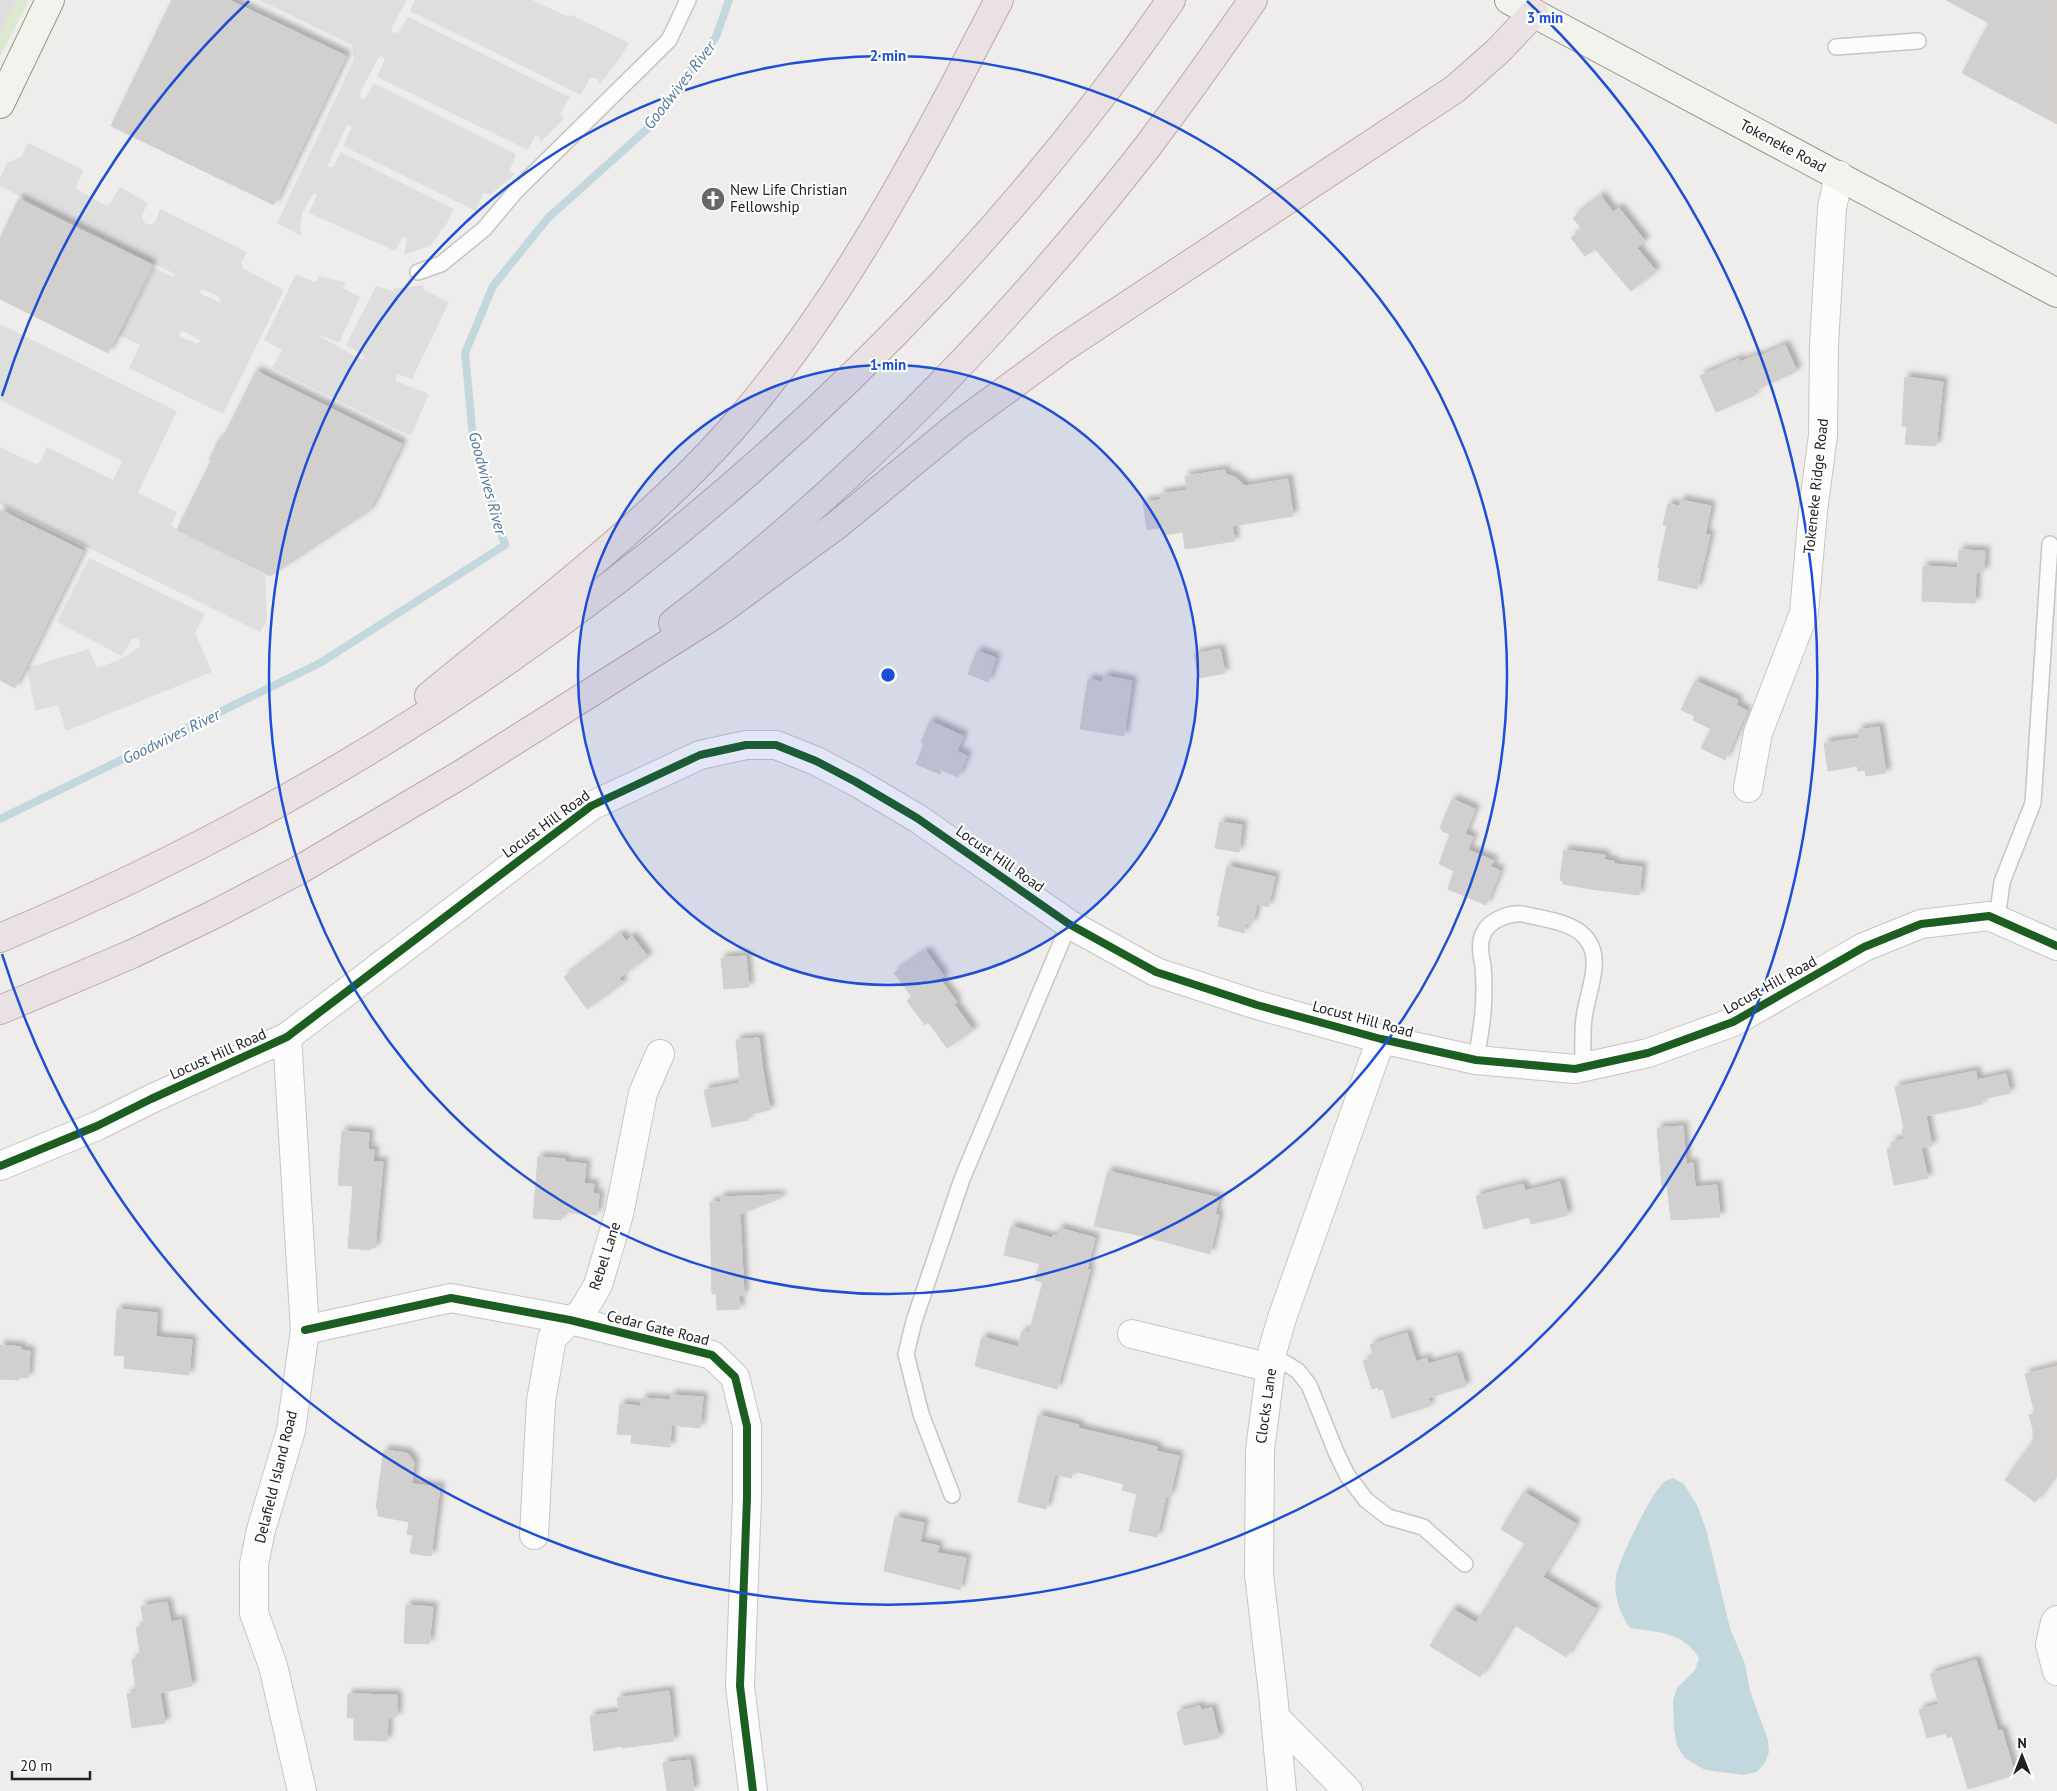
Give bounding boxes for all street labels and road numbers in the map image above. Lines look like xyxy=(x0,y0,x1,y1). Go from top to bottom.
street label: Tokeneke Road xyxy=(1737,115,1830,176)
street label: Tokeneke Ridge Road xyxy=(1799,417,1832,555)
street label: Locust Hill Road xyxy=(498,785,593,862)
street label: Locust Hill Road xyxy=(952,821,1048,896)
street label: Locust Hill Road xyxy=(1720,951,1820,1018)
street label: Locust Hill Road xyxy=(1311,996,1416,1041)
street label: Locust Hill Road xyxy=(167,1024,269,1083)
street label: Rebel Lane xyxy=(585,1219,624,1292)
street label: Cedar Gate Road xyxy=(605,1306,711,1349)
street label: Clocks Lane xyxy=(1251,1367,1280,1445)
street label: Delafield Island Road xyxy=(250,1409,301,1545)

